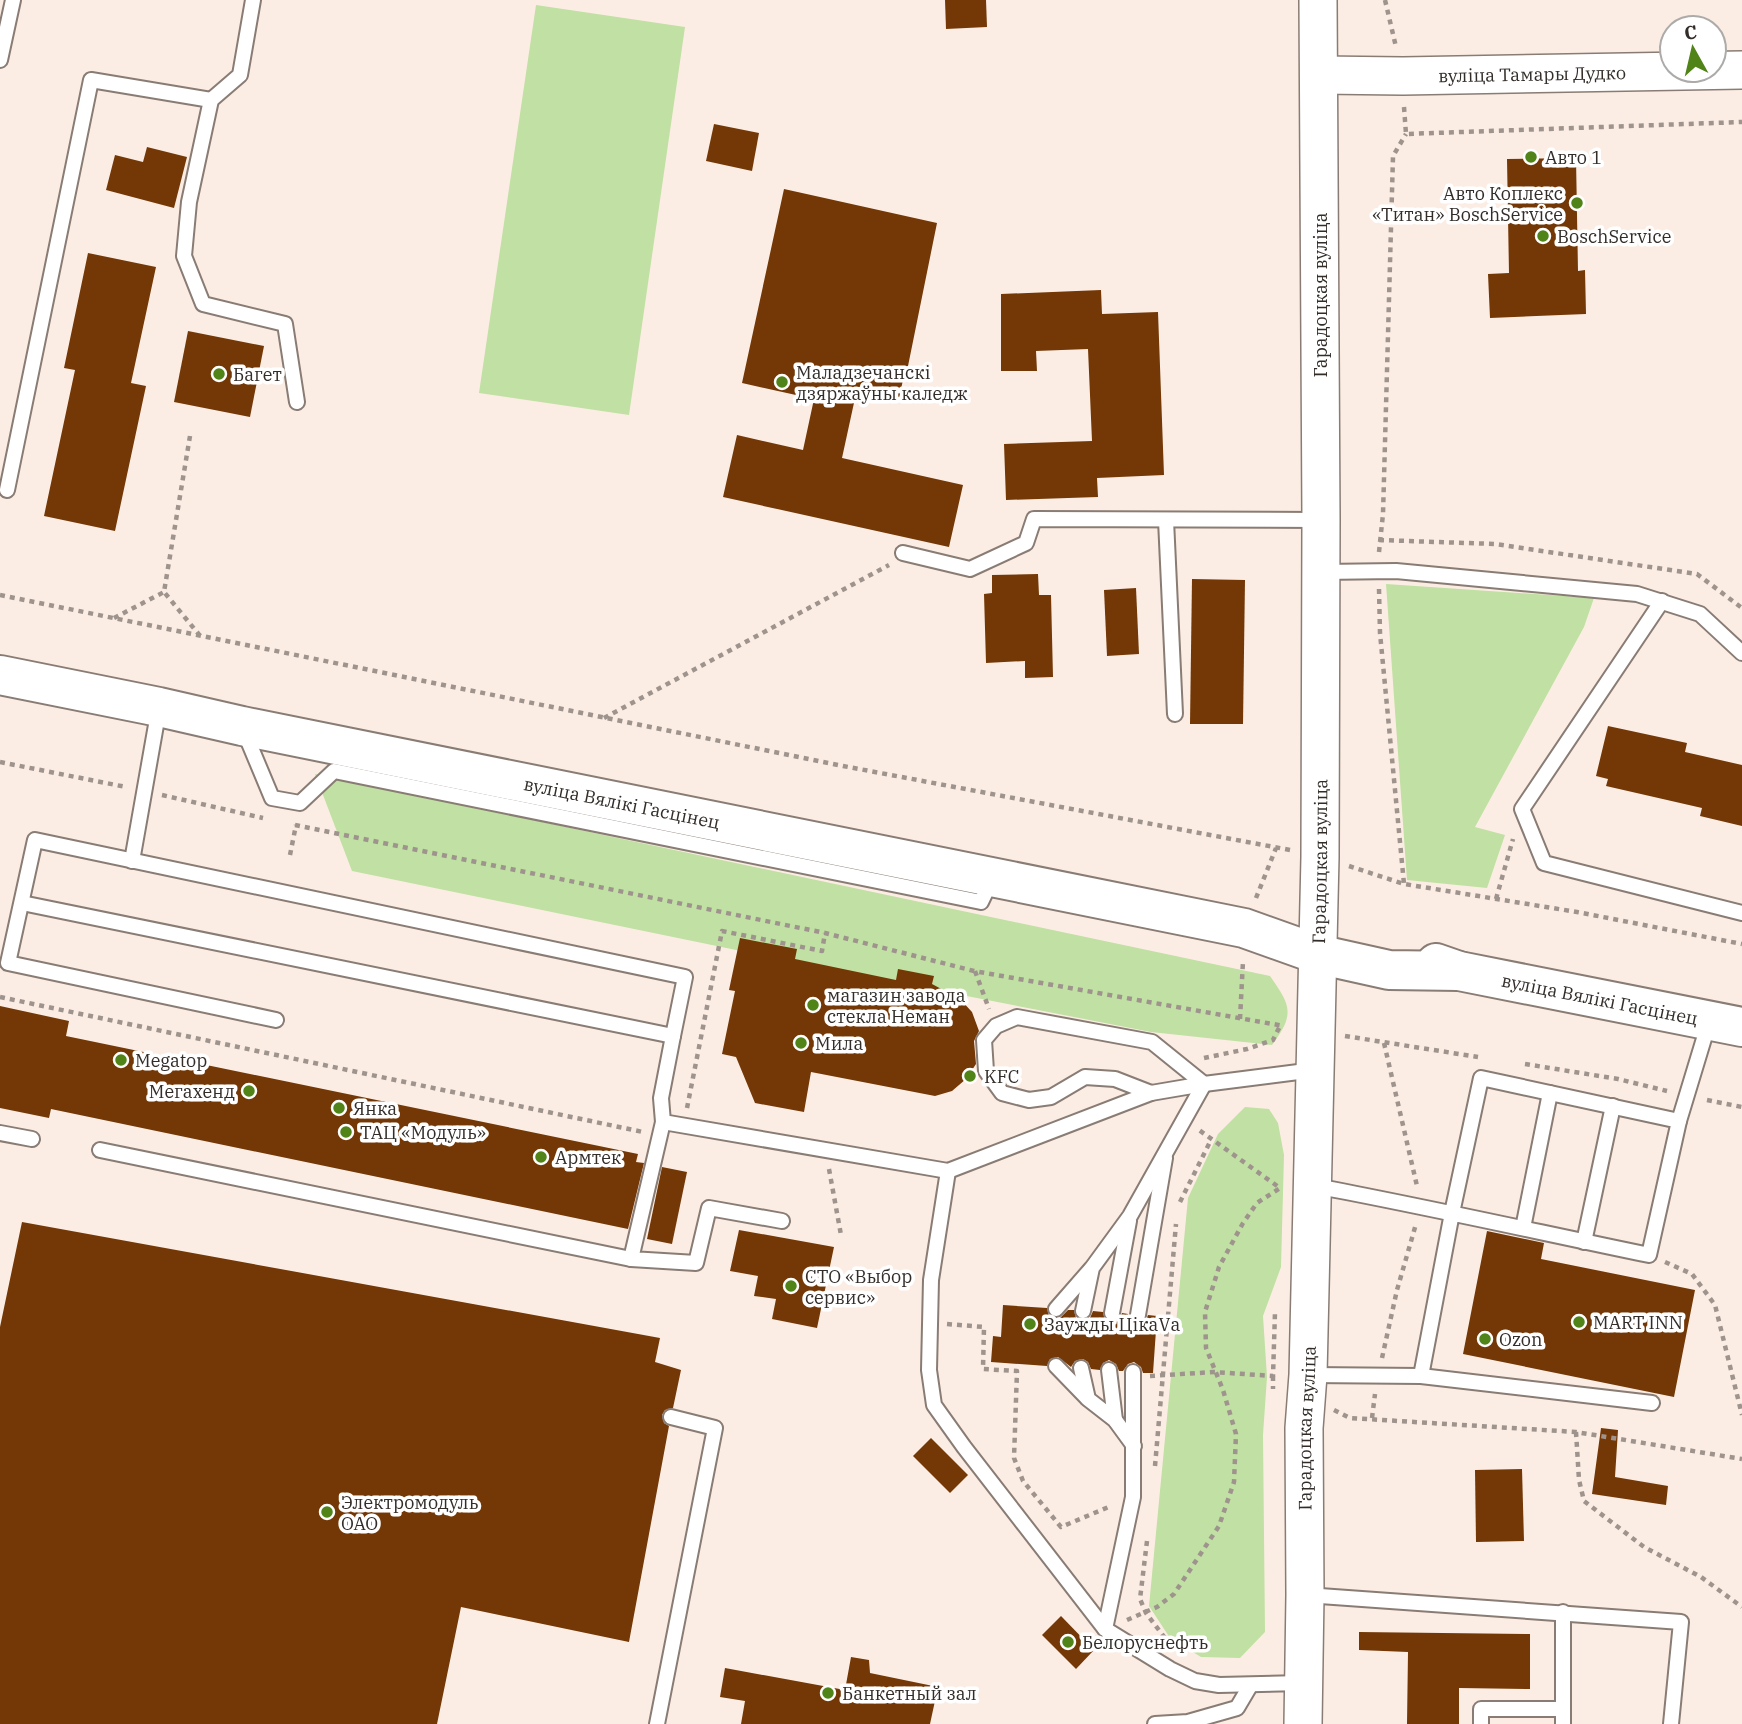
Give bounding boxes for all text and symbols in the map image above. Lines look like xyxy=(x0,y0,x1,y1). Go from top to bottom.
north arrow xyxy=(1658,14,1728,84)
text: С xyxy=(1683,19,1699,45)
street label: вуліца Тамары Дудко xyxy=(1438,61,1626,87)
place label: Авто 1 xyxy=(1545,146,1602,169)
marker: Авто 1 xyxy=(1523,149,1539,165)
place label: Авто Коплекс «Титан» BoschService xyxy=(1372,182,1563,226)
marker: Авто Коплекс «Титан» BoschService xyxy=(1569,195,1585,211)
street label: Гарадоцкая вуліца xyxy=(1309,212,1332,377)
place label: BoschService xyxy=(1557,225,1671,248)
marker: BoschService xyxy=(1535,228,1551,244)
place label: Маладзечанскі дзяржаўны каледж xyxy=(796,361,968,405)
place label: Багет xyxy=(233,363,282,386)
marker: Багет xyxy=(211,366,227,382)
marker: Маладзечанскі дзяржаўны каледж xyxy=(774,374,790,390)
street label: вуліца Вялікі Гасцінец xyxy=(522,772,722,834)
street label: Гарадоцкая вуліца xyxy=(1306,779,1332,944)
street label: вуліца Вялікі Гасцінец xyxy=(1500,968,1700,1030)
place label: магазин завода стекла Неман xyxy=(827,984,966,1028)
marker: магазин завода стекла Неман xyxy=(805,997,821,1013)
place label: Мила xyxy=(815,1032,863,1055)
marker: Мила xyxy=(793,1035,809,1051)
place label: Megatop xyxy=(135,1049,207,1072)
marker: Megatop xyxy=(113,1052,129,1068)
place label: KFC xyxy=(984,1065,1019,1088)
marker: KFC xyxy=(962,1068,978,1084)
place label: Мегахенд xyxy=(149,1080,235,1103)
marker: Мегахенд xyxy=(241,1083,257,1099)
place label: Янка xyxy=(353,1097,397,1120)
marker: Янка xyxy=(331,1100,347,1116)
place label: ТАЦ «Модуль» xyxy=(360,1121,486,1144)
marker: ТАЦ «Модуль» xyxy=(338,1124,354,1140)
place label: Армтек xyxy=(555,1146,622,1169)
marker: Армтек xyxy=(533,1149,549,1165)
place label: СТО «Выбор сервис» xyxy=(805,1265,912,1309)
marker: СТО «Выбор сервис» xyxy=(783,1278,799,1294)
place label: MART INN xyxy=(1593,1311,1683,1334)
place label: Заужды ЦікаVа xyxy=(1044,1313,1180,1336)
marker: MART INN xyxy=(1571,1314,1587,1330)
marker: Заужды ЦікаVа xyxy=(1022,1316,1038,1332)
place label: Ozon xyxy=(1499,1328,1543,1351)
marker: Ozon xyxy=(1477,1331,1493,1347)
street label: Гарадоцкая вуліца xyxy=(1292,1345,1320,1511)
place label: Электромодуль ОАО xyxy=(341,1491,479,1535)
marker: Электромодуль ОАО xyxy=(319,1504,335,1520)
place label: Белоруснефть xyxy=(1082,1631,1208,1654)
marker: Белоруснефть xyxy=(1060,1634,1076,1650)
place label: Банкетный зал xyxy=(842,1682,977,1705)
marker: Банкетный зал xyxy=(820,1685,836,1701)

